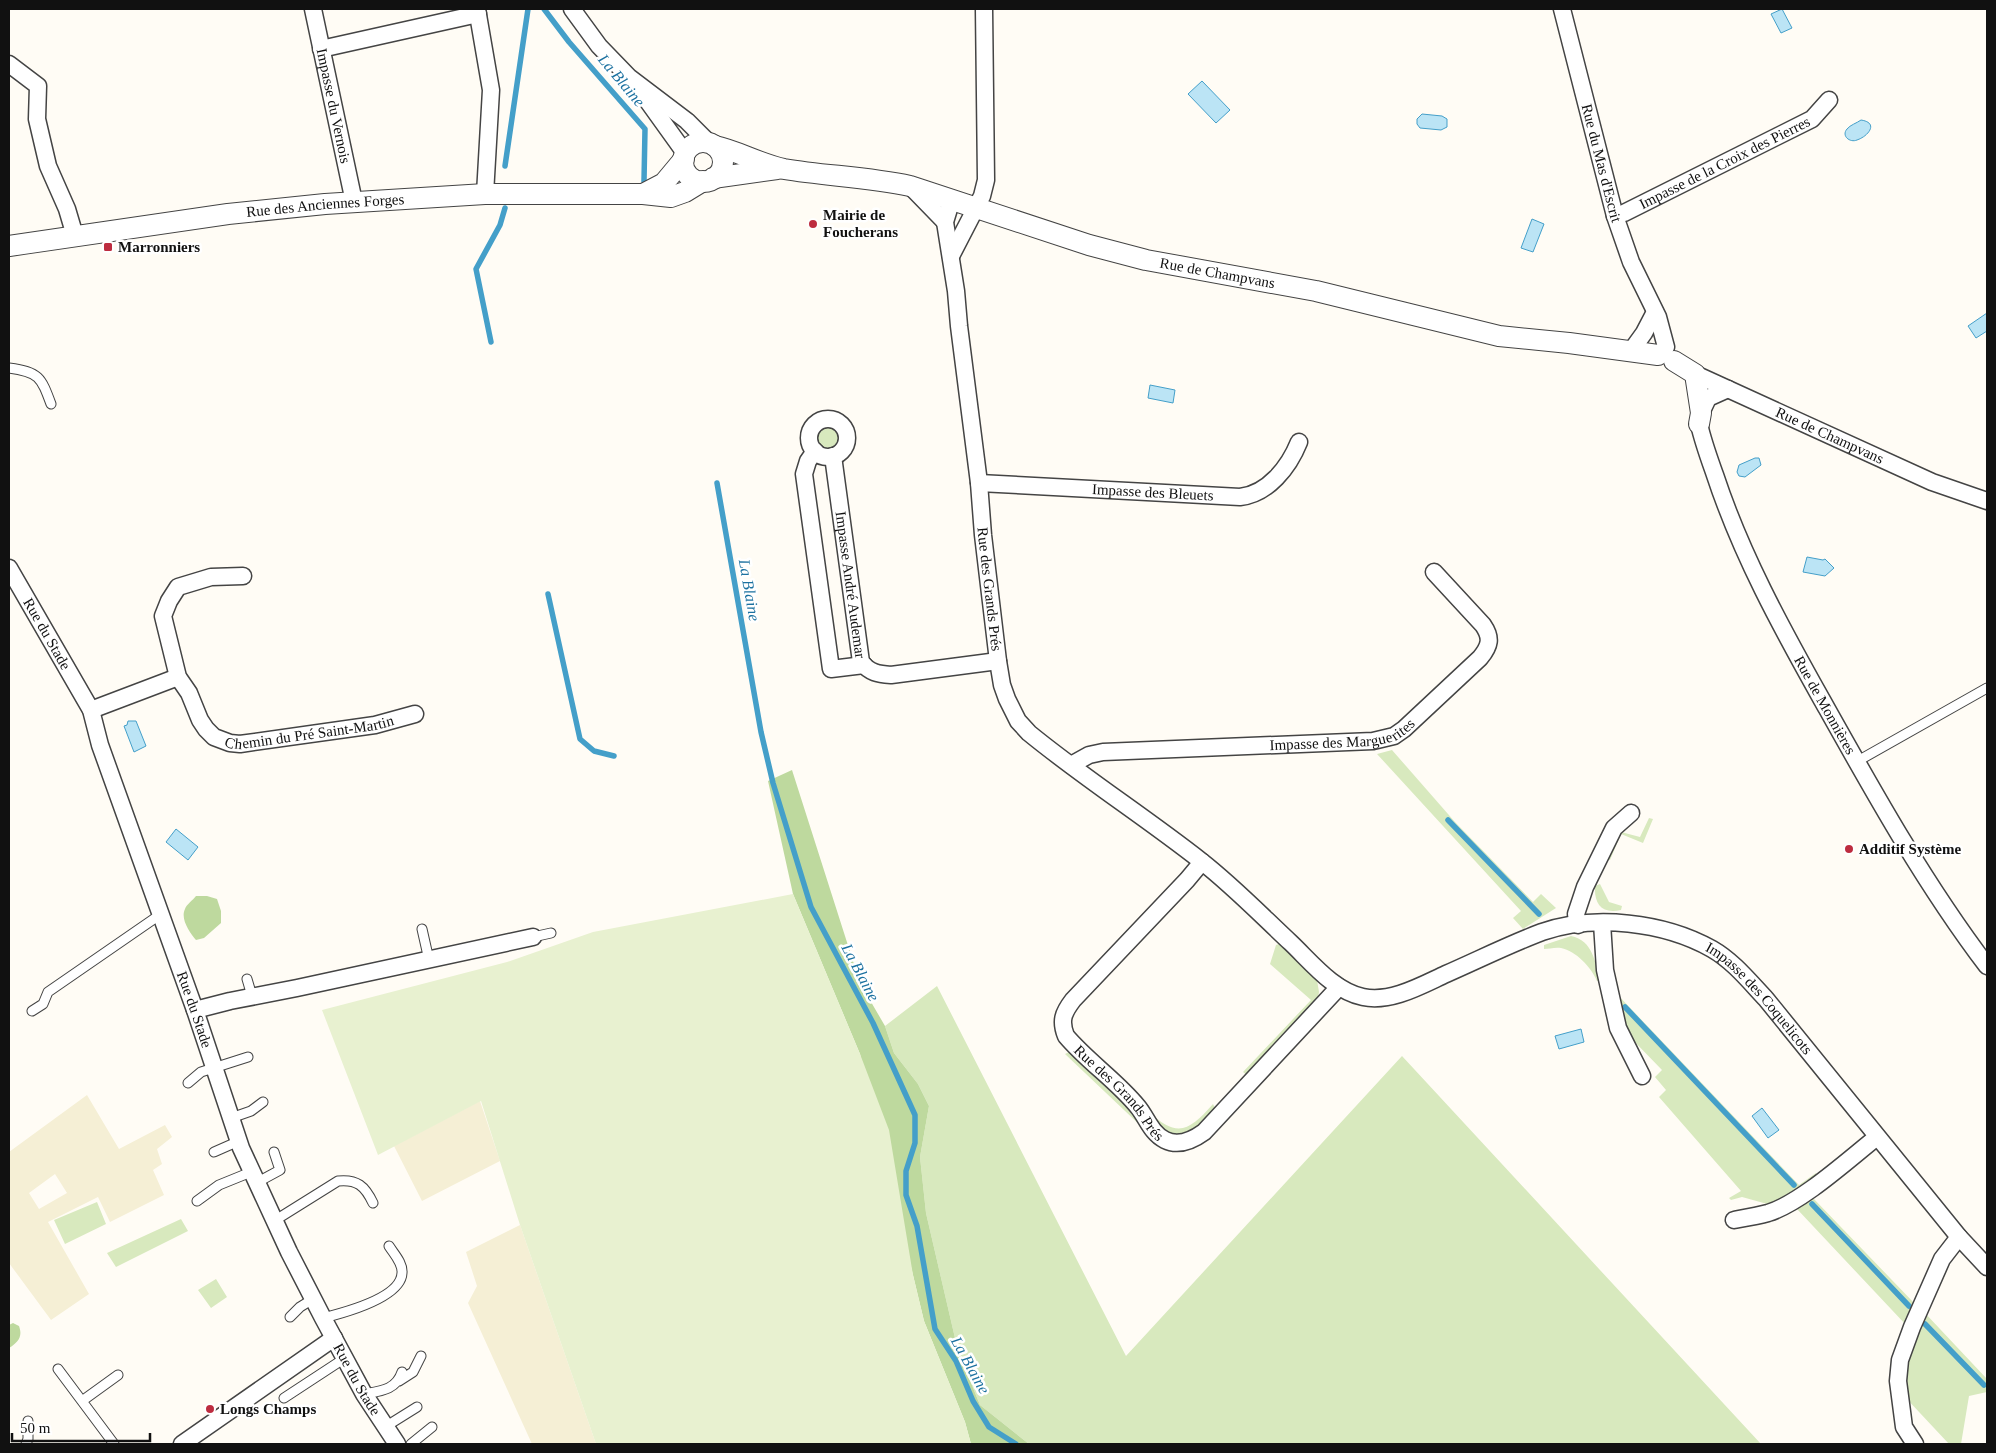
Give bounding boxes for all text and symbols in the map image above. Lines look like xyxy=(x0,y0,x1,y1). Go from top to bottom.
street label: Impasse du Vernois xyxy=(314,47,354,165)
water label: La Blaine xyxy=(594,50,648,110)
street label: Rue du Mas d'Escrit xyxy=(1579,102,1625,225)
street label: Impasse de la Croix des Pierres xyxy=(1637,113,1813,212)
street label: Rue des Anciennes Forges xyxy=(245,191,405,220)
place label: Mairie de Foucherans xyxy=(823,207,898,240)
marker: Mairie de Foucherans xyxy=(807,218,819,230)
place label: Marronniers xyxy=(118,239,200,255)
marker: Marronniers xyxy=(102,241,114,253)
street label: Rue de Champvans xyxy=(1159,255,1276,291)
street label: Rue de Champvans xyxy=(1773,404,1886,467)
street label: Impasse des Bleuets xyxy=(1092,481,1214,504)
street label: Impasse André Audemar xyxy=(833,510,868,659)
street label: Rue des Grands Prés xyxy=(974,527,1005,652)
water label: La Blaine xyxy=(736,557,763,622)
street label: Rue du Stade xyxy=(20,595,74,673)
street label: Rue de Monnières xyxy=(1791,653,1859,757)
street label: Chemin du Pré Saint-Martin xyxy=(222,712,396,752)
street label: Impasse des Marguerites xyxy=(1269,715,1418,753)
place label: Additif Système xyxy=(1859,841,1961,857)
marker: Additif Système xyxy=(1843,843,1855,855)
street label: Impasse des Coquelicots xyxy=(1703,939,1816,1057)
water label: La Blaine xyxy=(838,940,883,1004)
street label: Rue du Stade xyxy=(174,969,215,1050)
street label: Rue des Grands Prés xyxy=(1071,1042,1167,1144)
water label: La Blaine xyxy=(947,1333,993,1397)
street label: Rue du Stade xyxy=(330,1341,384,1419)
place label: Longs Champs xyxy=(220,1401,316,1417)
marker: Longs Champs xyxy=(204,1403,216,1415)
scale bar xyxy=(12,1410,150,1442)
text: 50 m xyxy=(20,1420,51,1436)

